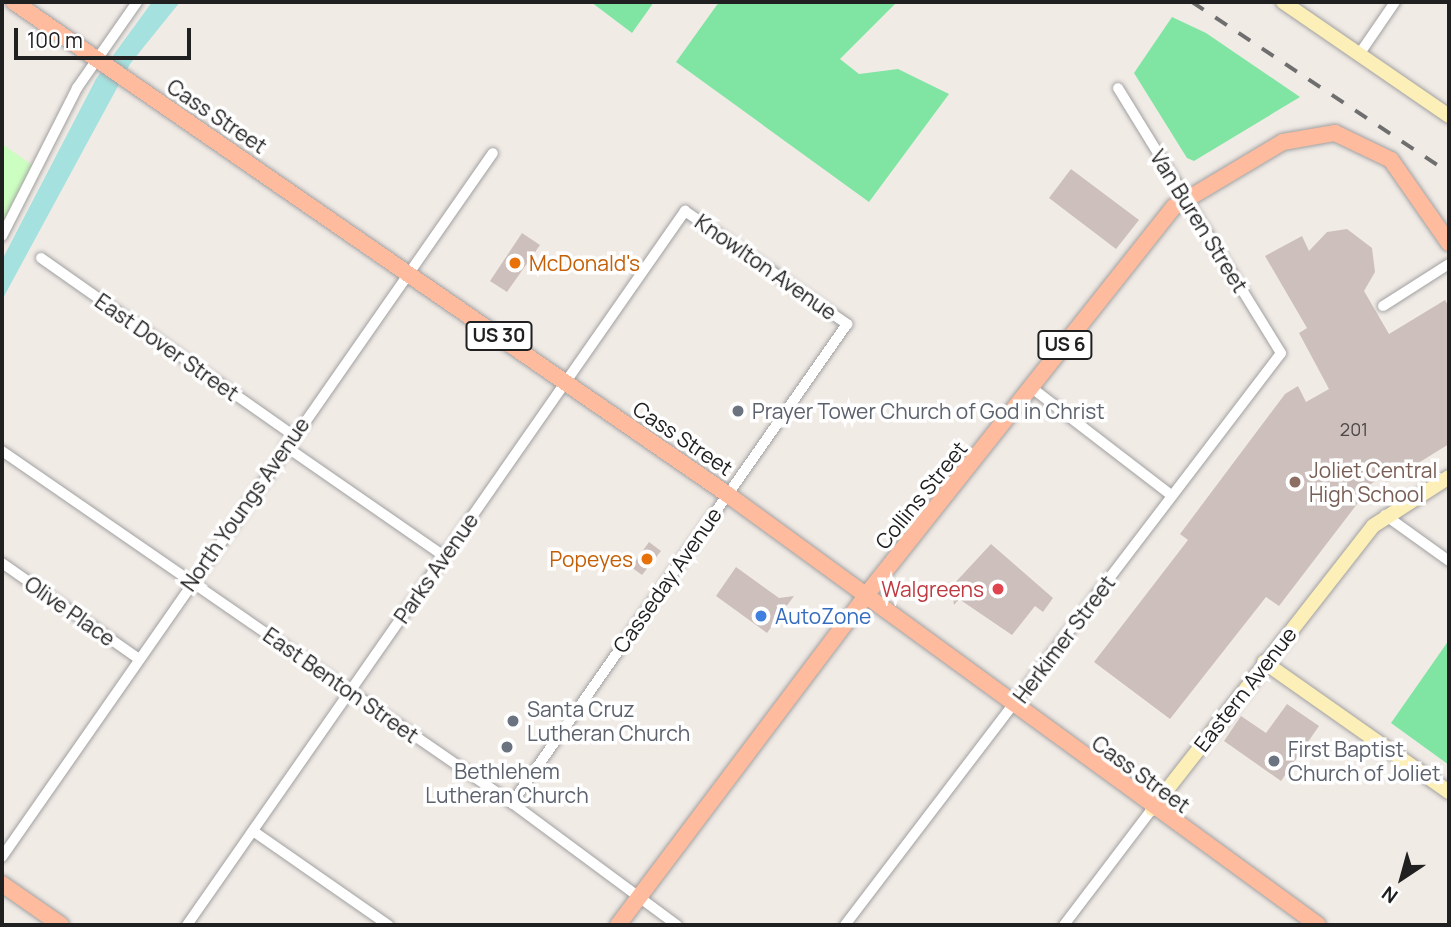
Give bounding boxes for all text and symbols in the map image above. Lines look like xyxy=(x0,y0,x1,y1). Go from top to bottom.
scale bar xyxy=(18,14,194,58)
text: 100 m xyxy=(27,26,83,54)
street label: Cass Street xyxy=(162,74,272,158)
street label: Van Buren Street xyxy=(1145,145,1253,297)
street label: Knowlton Avenue xyxy=(690,209,842,325)
place label: McDonald's xyxy=(529,250,640,276)
marker: McDonald's xyxy=(507,255,523,271)
street label: East Dover Street xyxy=(90,288,244,406)
road number: US 30 xyxy=(464,320,534,352)
road number: US 6 xyxy=(1037,330,1093,360)
street label: Cass Street xyxy=(628,396,738,480)
place label: Prayer Tower Church of God in Christ xyxy=(752,398,1105,424)
marker: Prayer Tower Church of God in Christ xyxy=(730,403,746,419)
street label: North Youngs Avenue xyxy=(175,412,315,596)
house number: 201 xyxy=(1340,418,1368,440)
street label: Collins Street xyxy=(870,436,972,554)
place label: Joliet Central High School xyxy=(1309,457,1437,507)
marker: Joliet Central High School xyxy=(1287,474,1303,490)
street label: Casseday Avenue xyxy=(607,502,727,658)
street label: Parks Avenue xyxy=(389,508,483,628)
place label: Popeyes xyxy=(550,546,633,572)
marker: Popeyes xyxy=(639,551,655,567)
street label: Herkimer Street xyxy=(1008,570,1120,708)
street label: Olive Place xyxy=(20,571,120,651)
place label: Walgreens xyxy=(881,576,984,602)
marker: Walgreens xyxy=(990,581,1006,597)
place label: AutoZone xyxy=(775,603,871,629)
marker: AutoZone xyxy=(753,608,769,624)
street label: East Benton Street xyxy=(259,622,423,748)
street label: Eastern Avenue xyxy=(1189,622,1301,756)
place label: Santa Cruz Lutheran Church xyxy=(527,696,690,746)
marker: Santa Cruz Lutheran Church xyxy=(505,713,521,729)
street label: Cass Street xyxy=(1087,730,1195,818)
place label: First Baptist Church of Joliet xyxy=(1288,736,1440,786)
marker: Bethlehem Lutheran Church xyxy=(499,739,515,755)
marker: First Baptist Church of Joliet xyxy=(1266,753,1282,769)
place label: Bethlehem Lutheran Church xyxy=(425,758,589,808)
north arrow xyxy=(1367,843,1437,913)
text: N xyxy=(1376,880,1403,910)

